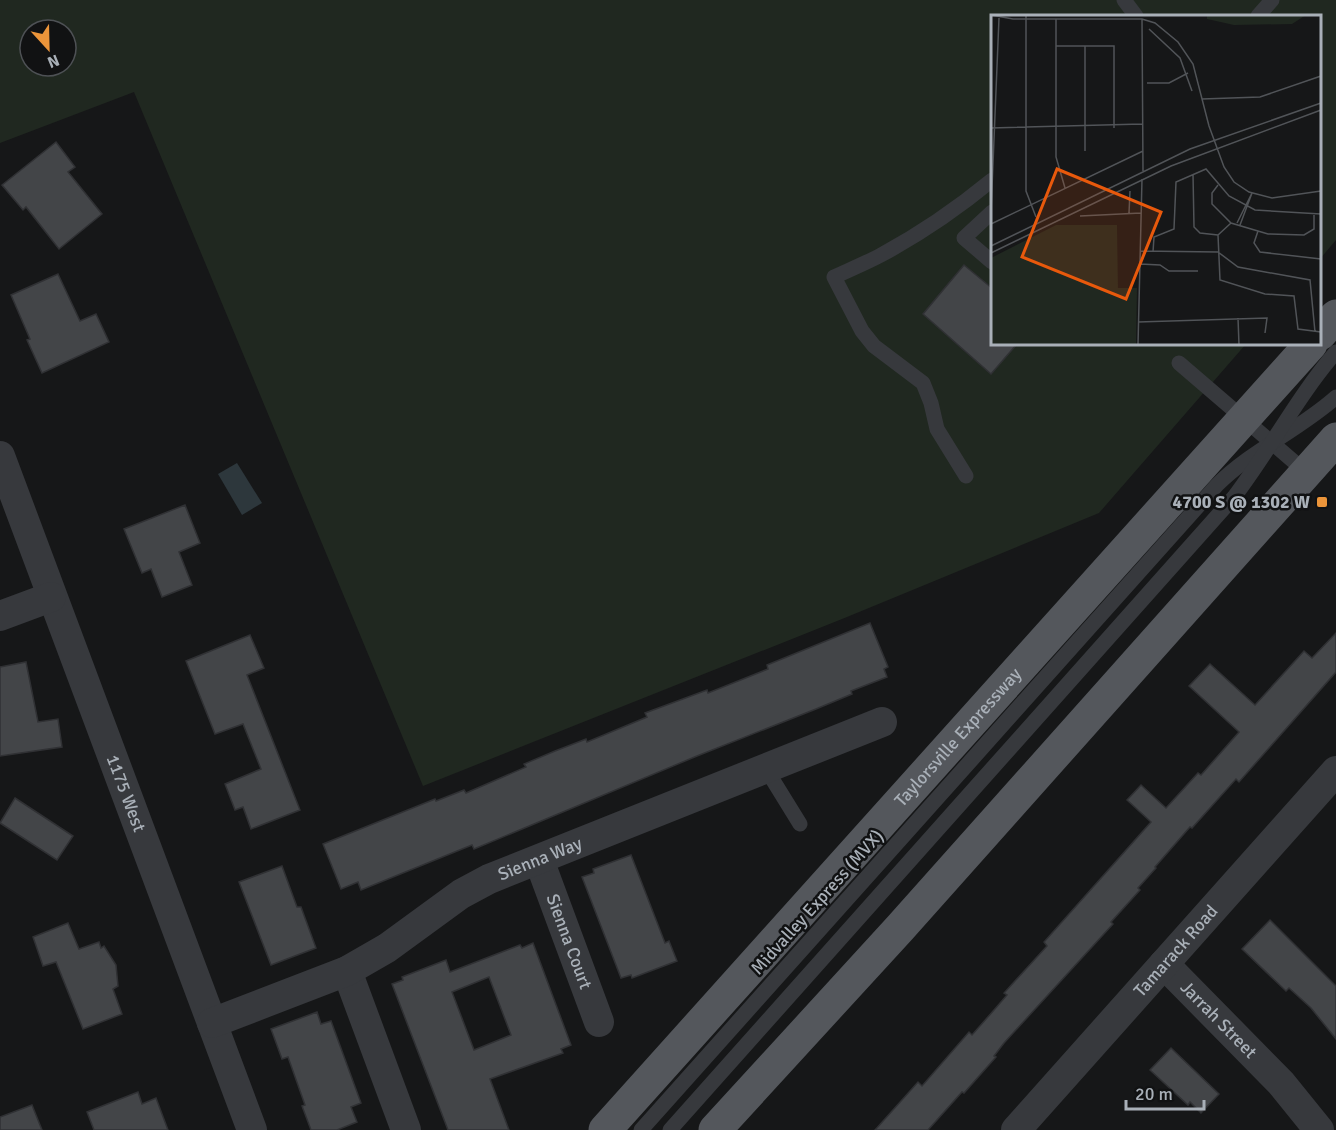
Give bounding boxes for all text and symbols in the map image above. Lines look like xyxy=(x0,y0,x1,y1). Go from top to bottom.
inset map xyxy=(991,15,1321,345)
north arrow xyxy=(18,18,78,78)
text: N xyxy=(44,50,62,72)
place label: 4700 S @ 1302 W xyxy=(1172,491,1310,513)
marker: 4700 S @ 1302 W xyxy=(1315,495,1329,509)
street label: Taylorsville Expressway xyxy=(890,663,1026,811)
street label: 1175 West xyxy=(102,752,151,835)
street label: Midvalley Express (MVX) xyxy=(746,825,888,979)
street label: Sienna Way xyxy=(495,832,586,885)
street label: Sienna Court xyxy=(542,891,597,992)
street label: Tamarack Road xyxy=(1129,900,1222,1001)
street label: Jarrah Street xyxy=(1176,976,1261,1063)
scale bar xyxy=(1126,1073,1204,1111)
text: 20 m xyxy=(1135,1083,1173,1105)

